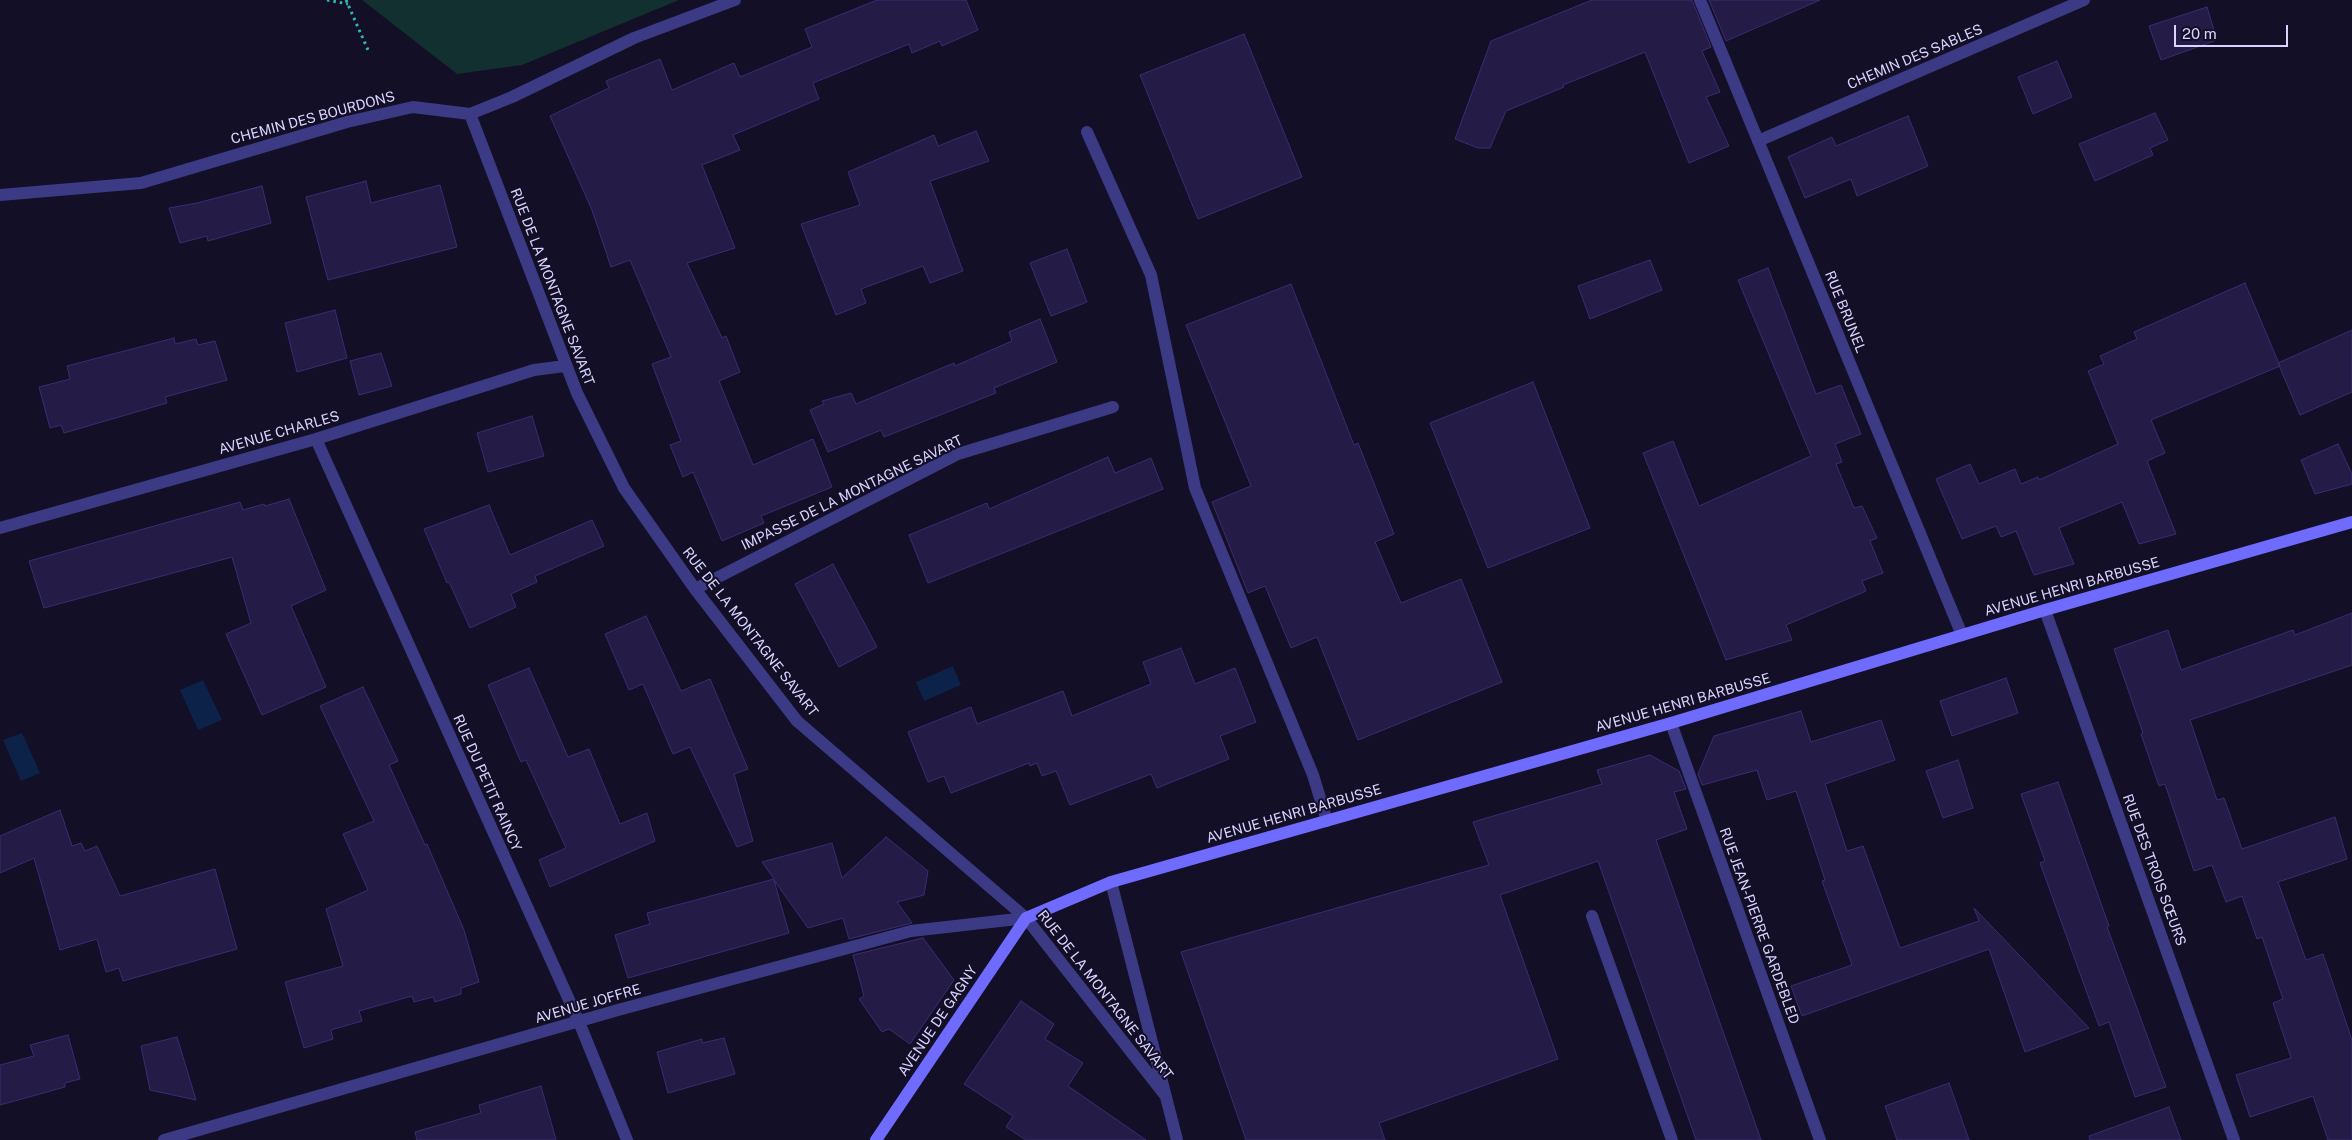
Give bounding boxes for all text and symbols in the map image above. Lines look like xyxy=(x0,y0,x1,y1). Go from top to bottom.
scale bar xyxy=(2177,15,2291,47)
street label: CHEMIN DES SABLES xyxy=(1845,21,1985,93)
text: 20 m xyxy=(2182,25,2217,42)
street label: CHEMIN DES BOURDONS xyxy=(229,88,397,148)
street label: RUE DE LA MONTAGNE SAVART xyxy=(507,186,597,388)
street label: RUE BRUNEL xyxy=(1821,269,1869,355)
street label: AVENUE CHARLES xyxy=(217,408,341,458)
street label: IMPASSE DE LA MONTAGNE SAVART xyxy=(739,432,965,554)
street label: RUE DE LA MONTAGNE SAVART xyxy=(679,544,821,720)
street label: AVENUE HENRI BARBUSSE xyxy=(1983,554,2161,620)
street label: AVENUE HENRI BARBUSSE xyxy=(1594,670,1772,736)
street label: RUE DU PETIT RAINCY xyxy=(449,712,525,854)
street label: AVENUE HENRI BARBUSSE xyxy=(1205,781,1383,847)
street label: RUE DES TROIS SŒURS xyxy=(2119,792,2189,948)
street label: RUE JEAN-PIERRE GARDEBLED xyxy=(1716,825,1802,1027)
street label: RUE DE LA MONTAGNE SAVART xyxy=(1034,907,1176,1083)
street label: AVENUE DE GAGNY xyxy=(895,963,981,1079)
street label: AVENUE JOFFRE xyxy=(533,981,643,1027)

